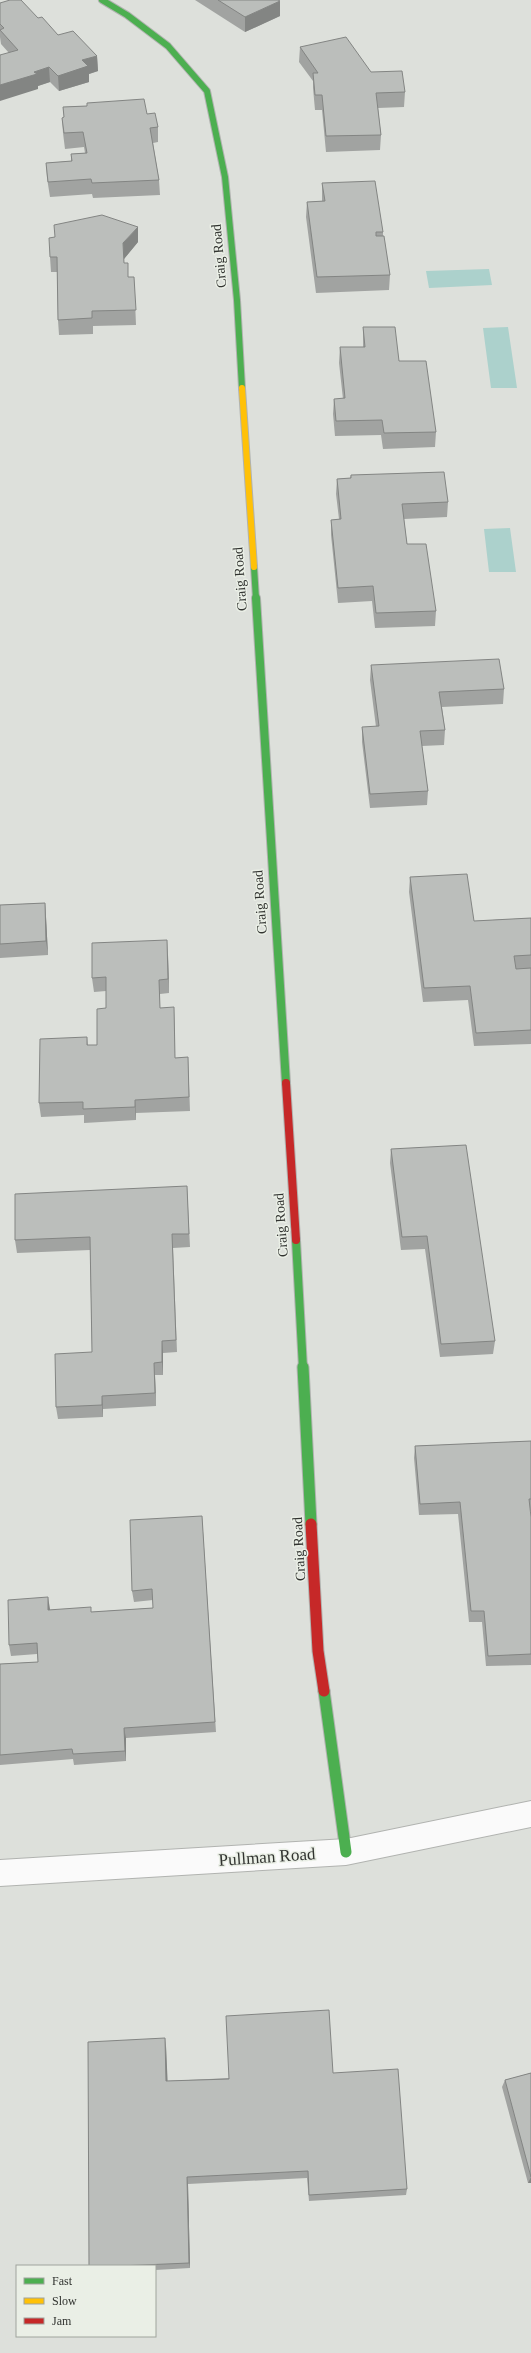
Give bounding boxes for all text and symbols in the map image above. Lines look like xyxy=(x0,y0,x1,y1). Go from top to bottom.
street label: Craig Road xyxy=(209,223,229,289)
street label: Craig Road xyxy=(230,546,250,612)
street label: Craig Road xyxy=(250,869,270,935)
street label: Craig Road xyxy=(271,1192,291,1258)
street label: Craig Road xyxy=(290,1517,308,1581)
street label: Pullman Road xyxy=(218,1844,316,1870)
legend xyxy=(16,2265,156,2337)
text: Fast xyxy=(52,2274,73,2288)
text: Slow xyxy=(52,2294,77,2308)
text: Jam xyxy=(52,2314,72,2328)

